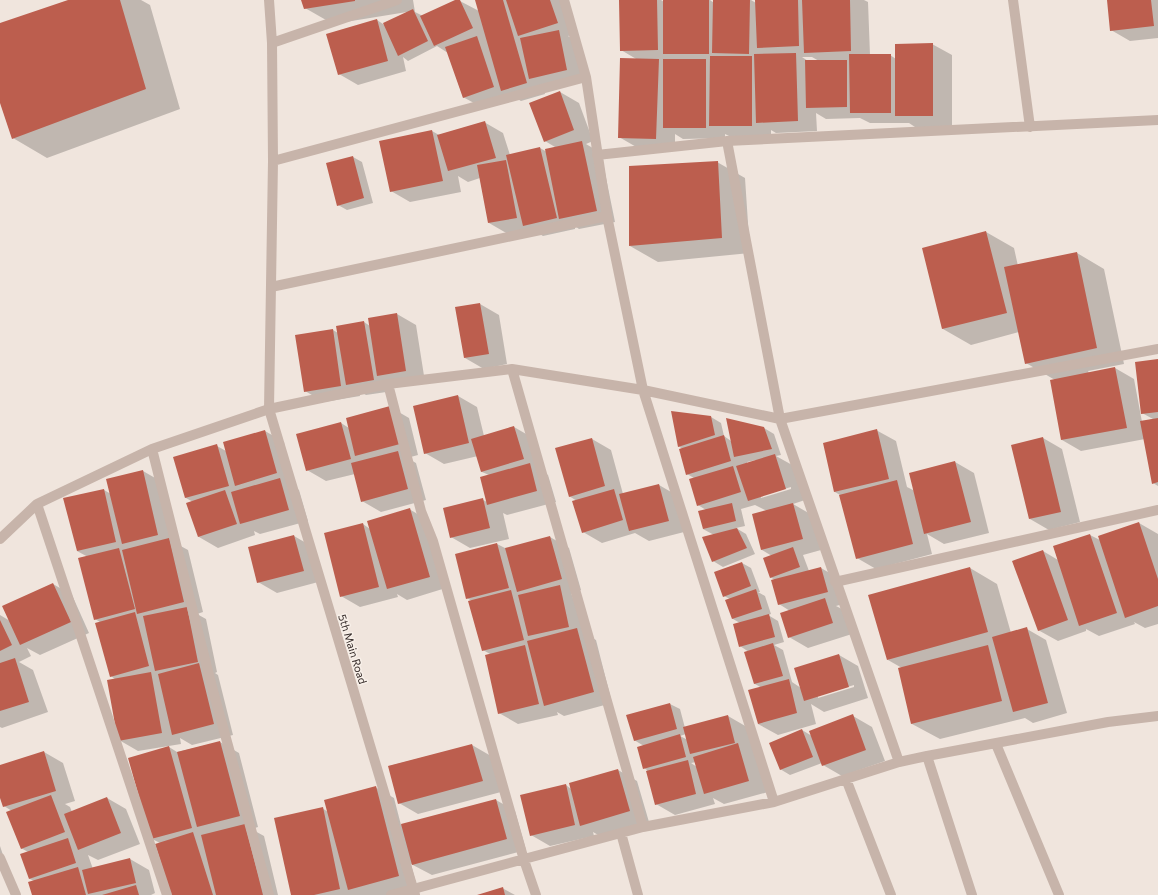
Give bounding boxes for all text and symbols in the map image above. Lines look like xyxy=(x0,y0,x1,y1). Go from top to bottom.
street label: 5th Main Road xyxy=(336,613,370,685)

